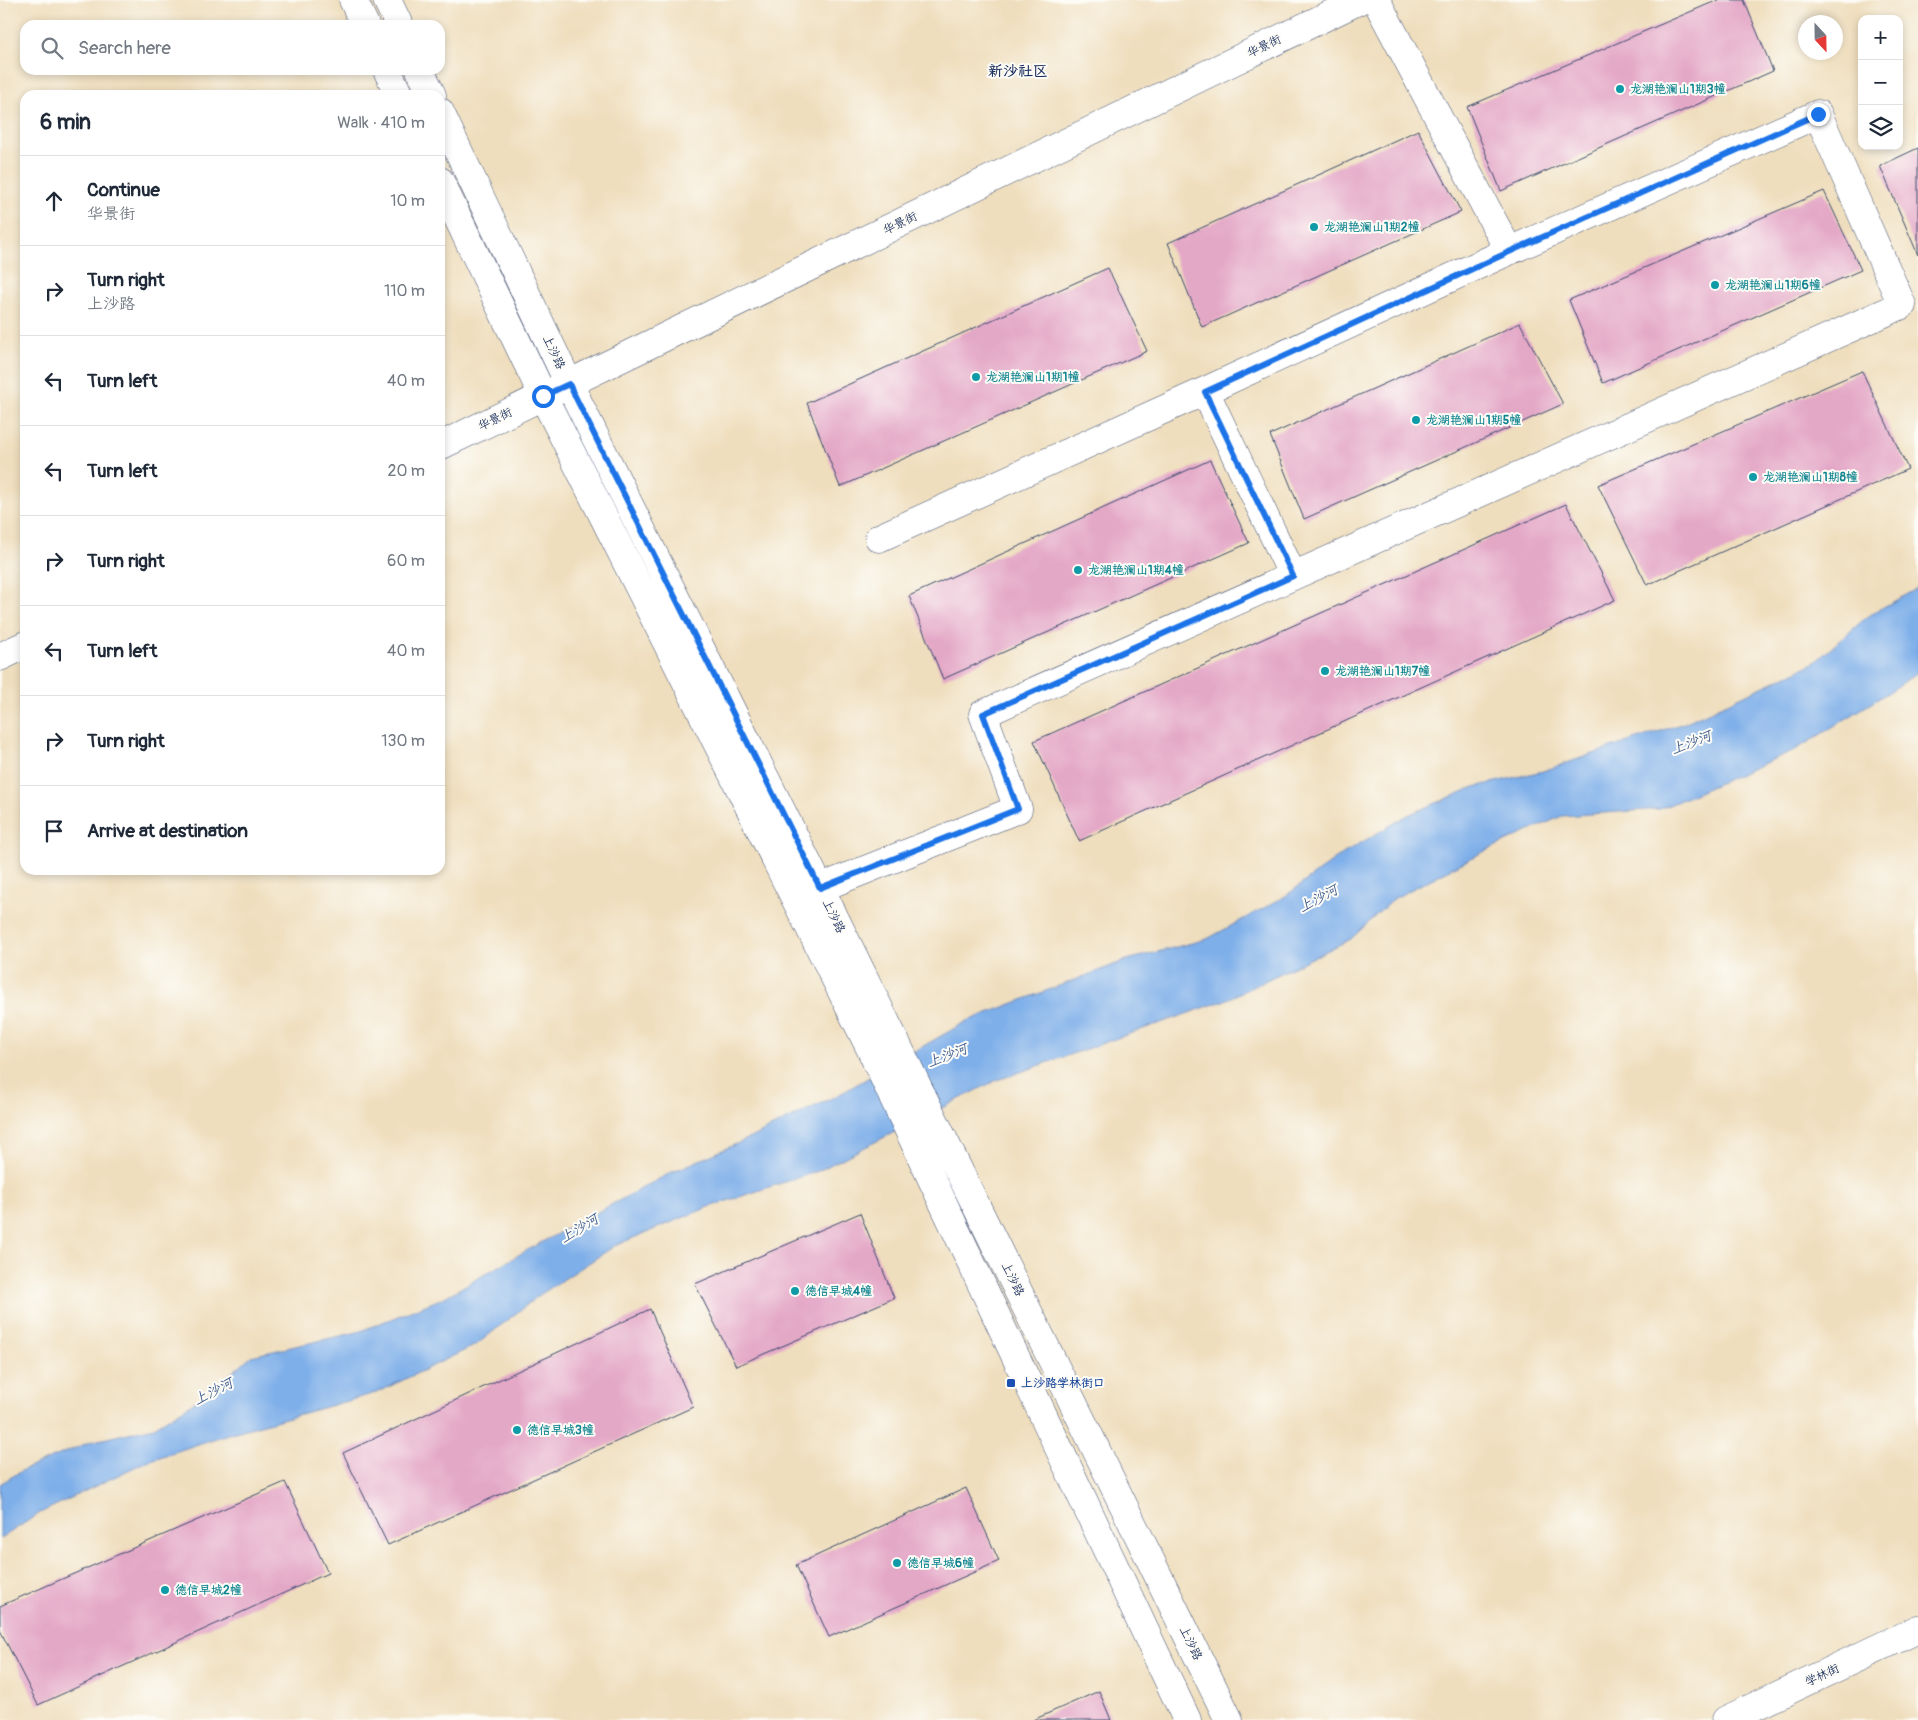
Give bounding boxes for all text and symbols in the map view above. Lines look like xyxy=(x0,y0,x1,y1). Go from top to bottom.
north arrow xyxy=(1798,15,1843,60)
map controls xyxy=(1858,15,1903,150)
button: + xyxy=(1858,15,1903,60)
search box xyxy=(20,20,445,75)
street label: 华景街 xyxy=(1245,32,1284,61)
icon: search xyxy=(38,34,66,62)
text: Search here xyxy=(78,36,171,60)
button: − xyxy=(1858,60,1903,105)
district label: 新沙社区 xyxy=(988,62,1048,81)
place label: 龙湖艳澜山1期3幢 xyxy=(1630,82,1725,97)
marker: 龙湖艳澜山1期3幢 xyxy=(1614,83,1626,95)
route end xyxy=(1807,103,1830,126)
button: layers xyxy=(1858,105,1903,150)
text: 6 min xyxy=(40,109,91,136)
text: Walk · 410 m xyxy=(337,113,425,133)
text: Continue xyxy=(87,178,160,202)
icon: ahead xyxy=(40,187,68,215)
text: 10 m xyxy=(390,191,425,211)
text: 华景街 xyxy=(87,204,135,224)
street label: 华景街 xyxy=(881,209,920,238)
place label: 龙湖艳澜山1期2幢 xyxy=(1324,220,1419,235)
marker: 龙湖艳澜山1期2幢 xyxy=(1308,221,1320,233)
text: Turn right xyxy=(87,268,165,292)
icon: right xyxy=(40,277,68,305)
place label: 龙湖艳澜山1期6幢 xyxy=(1725,278,1821,293)
marker: 龙湖艳澜山1期6幢 xyxy=(1709,279,1721,291)
text: 110 m xyxy=(384,281,425,301)
text: 上沙路 xyxy=(87,294,135,314)
street label: 上沙路 xyxy=(539,333,568,372)
icon: left xyxy=(40,367,68,395)
text: Turn left xyxy=(87,369,157,393)
place label: 龙湖艳澜山1期1幢 xyxy=(986,370,1079,385)
text: 40 m xyxy=(387,371,425,391)
marker: 龙湖艳澜山1期1幢 xyxy=(970,371,982,383)
route start xyxy=(532,385,555,408)
street label: 华景街 xyxy=(476,405,515,434)
place label: 龙湖艳澜山1期5幢 xyxy=(1426,413,1521,428)
marker: 龙湖艳澜山1期5幢 xyxy=(1410,414,1422,426)
icon: left xyxy=(40,457,68,485)
text: Turn left xyxy=(87,459,157,483)
text: 20 m xyxy=(387,461,425,481)
place label: 龙湖艳澜山1期8幢 xyxy=(1763,470,1858,485)
marker: 龙湖艳澜山1期8幢 xyxy=(1747,471,1759,483)
icon: right xyxy=(40,547,68,575)
text: Turn right xyxy=(87,549,165,573)
text: 60 m xyxy=(387,551,425,571)
place label: 龙湖艳澜山1期4幢 xyxy=(1088,563,1184,578)
marker: 龙湖艳澜山1期4幢 xyxy=(1072,564,1084,576)
icon: left xyxy=(40,637,68,665)
text: Turn left xyxy=(87,639,157,663)
text: 40 m xyxy=(387,641,425,661)
place label: 龙湖艳澜山1期7幢 xyxy=(1335,664,1430,679)
marker: 龙湖艳澜山1期7幢 xyxy=(1319,665,1331,677)
water label: 上沙河 xyxy=(1669,726,1716,758)
icon: right xyxy=(40,727,68,755)
text: Turn right xyxy=(87,729,165,753)
text: 130 m xyxy=(381,731,425,751)
icon: arrive xyxy=(40,817,68,845)
text: Arrive at destination xyxy=(87,819,248,843)
water label: 上沙河 xyxy=(1296,880,1343,916)
street label: 上沙路 xyxy=(819,897,848,936)
water label: 上沙河 xyxy=(925,1039,972,1071)
water label: 上沙河 xyxy=(557,1209,603,1247)
street label: 上沙路 xyxy=(998,1260,1027,1299)
place label: 德信早城4幢 xyxy=(805,1284,872,1299)
marker: 德信早城4幢 xyxy=(789,1285,801,1297)
water label: 上沙河 xyxy=(191,1373,238,1409)
place label: 上沙路学林街口 xyxy=(1021,1376,1105,1391)
marker: 上沙路学林街口 xyxy=(1005,1377,1017,1389)
place label: 德信早城3幢 xyxy=(527,1423,594,1438)
marker: 德信早城3幢 xyxy=(511,1424,523,1436)
place label: 德信早城6幢 xyxy=(907,1556,974,1571)
marker: 德信早城6幢 xyxy=(891,1557,903,1569)
place label: 德信早城2幢 xyxy=(175,1583,242,1598)
marker: 德信早城2幢 xyxy=(159,1584,171,1596)
street label: 上沙路 xyxy=(1176,1624,1205,1663)
street label: 学林街 xyxy=(1803,1661,1842,1690)

